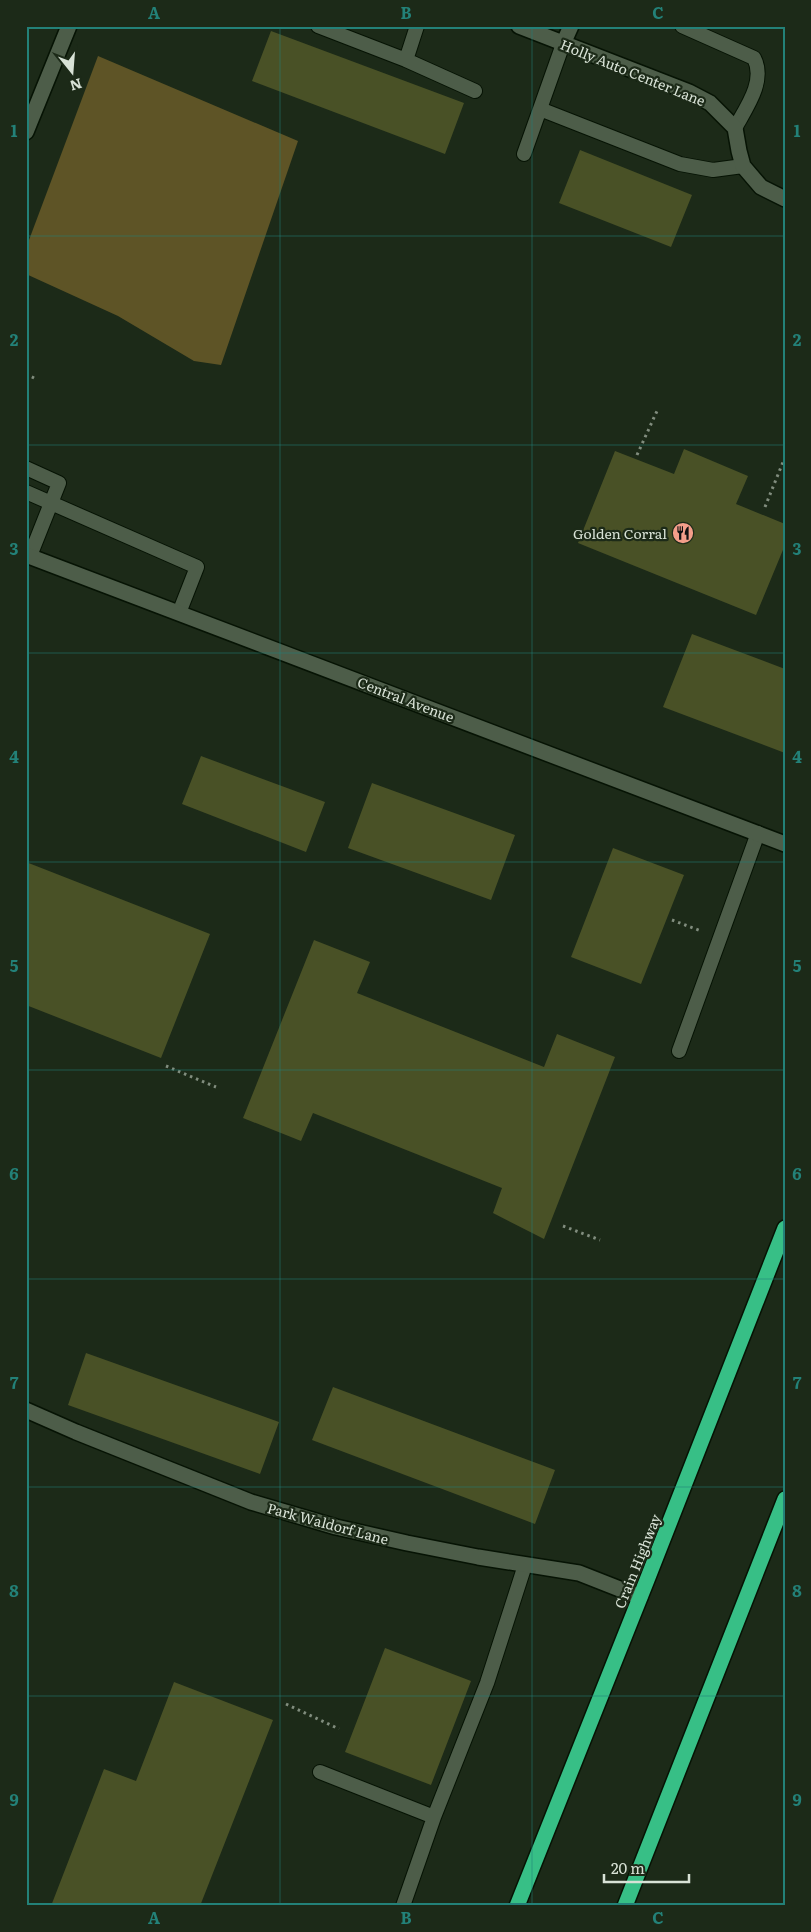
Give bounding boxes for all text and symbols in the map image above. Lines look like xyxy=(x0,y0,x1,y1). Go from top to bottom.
text: A xyxy=(148,0,160,24)
text: B xyxy=(400,0,412,24)
text: C xyxy=(652,0,664,24)
street label: Holly Auto Center Lane xyxy=(557,34,709,110)
north arrow xyxy=(48,48,98,98)
text: N xyxy=(67,74,85,97)
text: 1 xyxy=(11,118,18,142)
text: 1 xyxy=(794,118,801,142)
text: 2 xyxy=(10,327,19,351)
text: 2 xyxy=(793,327,802,351)
restaurant icon: Golden Corral xyxy=(671,521,695,545)
place label: Golden Corral xyxy=(573,523,667,543)
text: 3 xyxy=(10,536,19,560)
text: 3 xyxy=(793,536,802,560)
street label: Central Avenue xyxy=(355,671,457,727)
text: 4 xyxy=(9,744,19,768)
text: 4 xyxy=(792,744,802,768)
text: 5 xyxy=(10,953,19,977)
text: 5 xyxy=(793,953,802,977)
text: 6 xyxy=(9,1161,19,1185)
text: 6 xyxy=(792,1161,802,1185)
text: 7 xyxy=(10,1370,19,1394)
text: 7 xyxy=(793,1370,802,1394)
street label: Park Waldorf Lane xyxy=(265,1497,391,1549)
street label: Crain Highway xyxy=(609,1510,665,1611)
text: 8 xyxy=(9,1578,19,1602)
text: 8 xyxy=(792,1578,802,1602)
text: 9 xyxy=(9,1787,19,1811)
text: 9 xyxy=(792,1787,802,1811)
scale bar xyxy=(604,1852,688,1884)
text: 20 m xyxy=(611,1856,645,1879)
text: A xyxy=(148,1905,160,1929)
text: B xyxy=(400,1905,412,1929)
text: C xyxy=(652,1905,664,1929)

